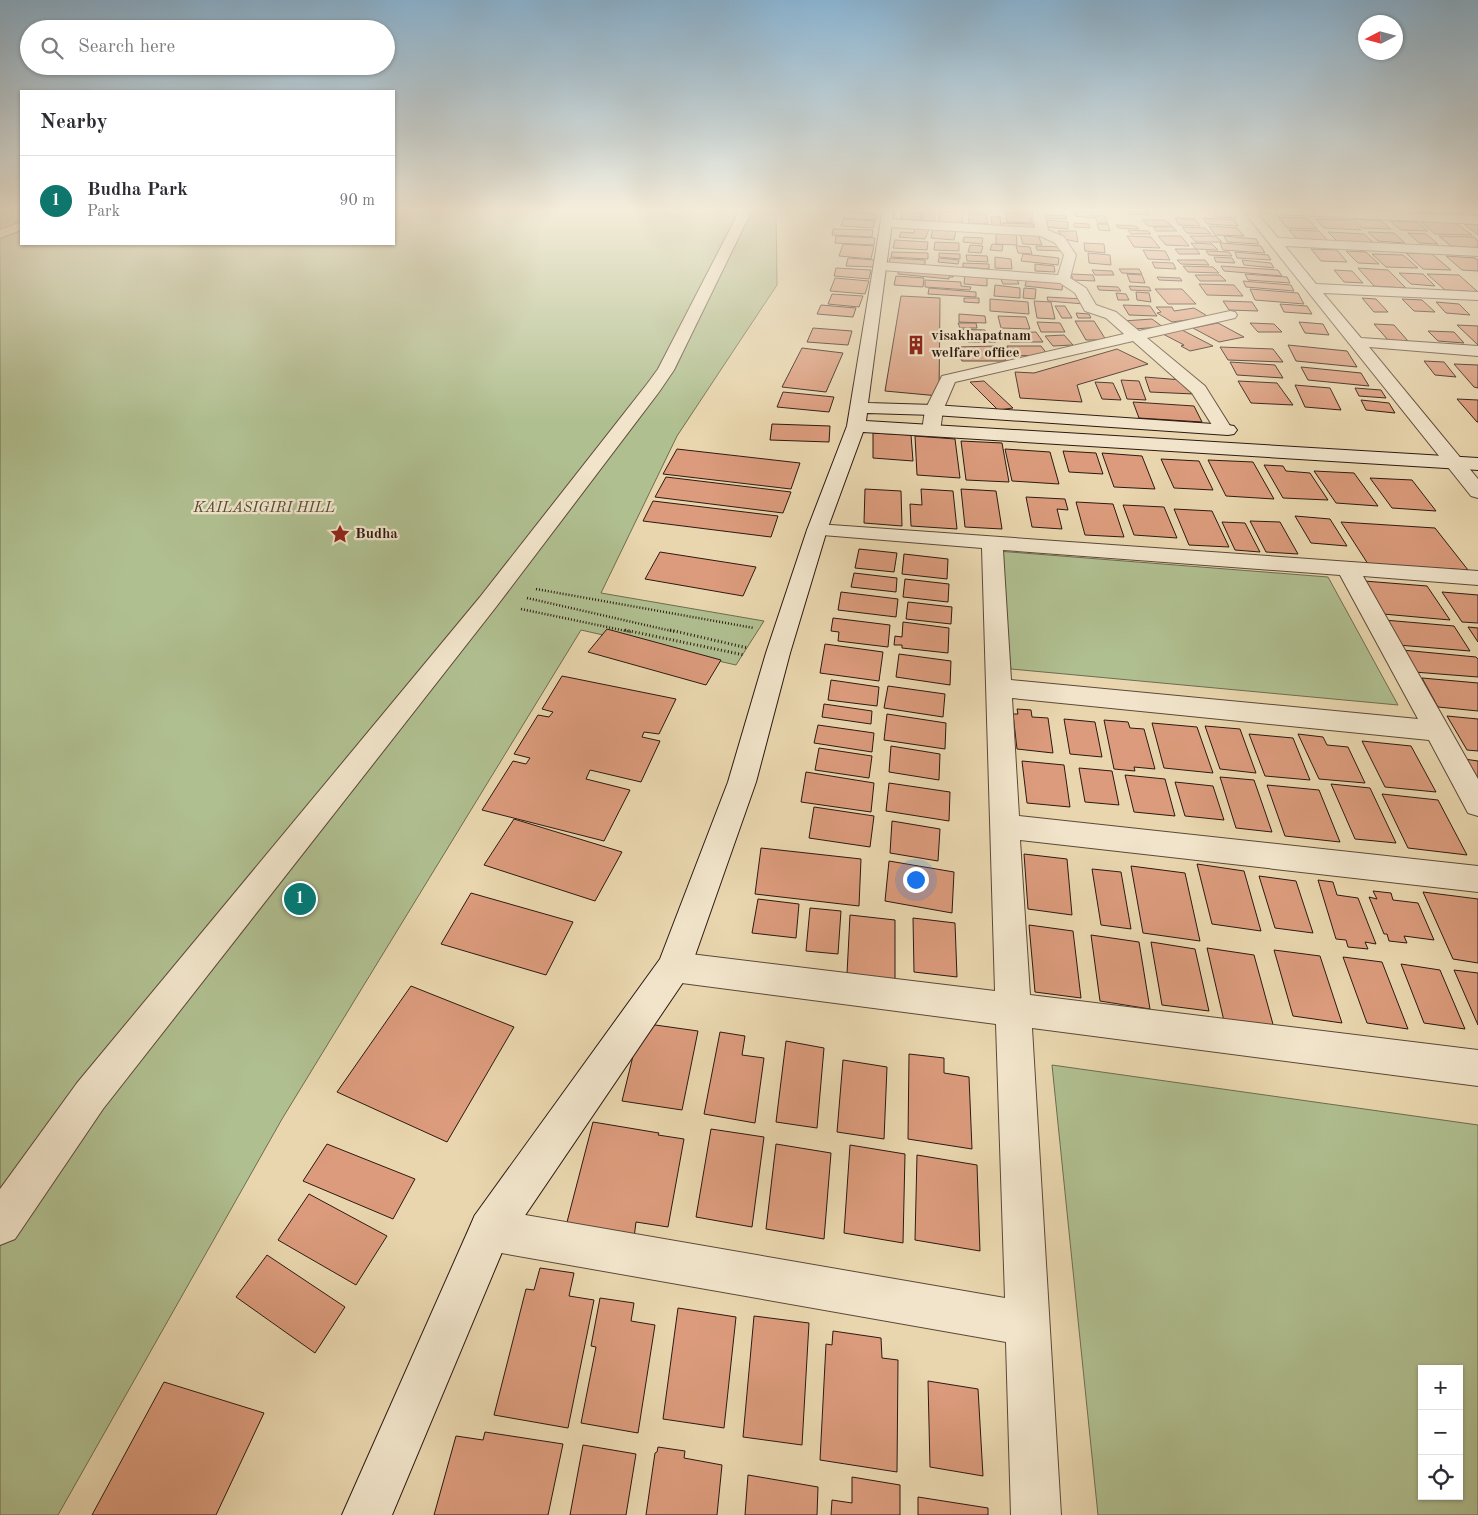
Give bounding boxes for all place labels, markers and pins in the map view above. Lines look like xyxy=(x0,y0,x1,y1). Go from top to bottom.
place label: visakhapatnam welfare office xyxy=(931,329,1031,361)
building icon: visakhapatnam welfare office xyxy=(905,334,927,356)
place icon: Budha xyxy=(329,523,351,545)
place label: Budha xyxy=(355,527,398,542)
pin: 1 xyxy=(284,880,316,918)

